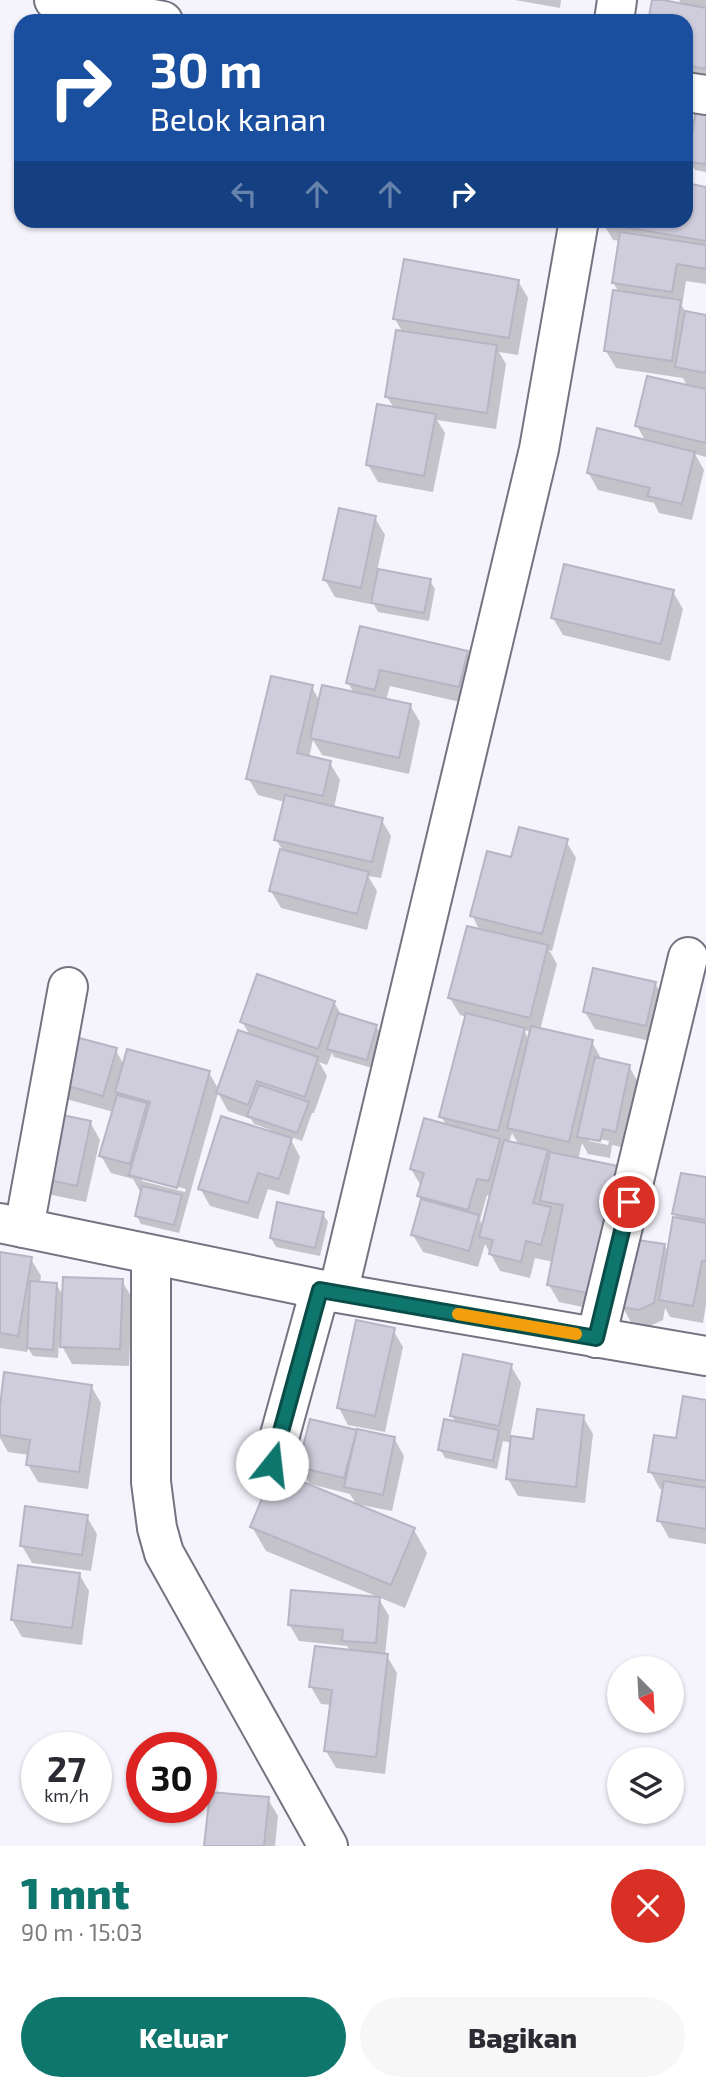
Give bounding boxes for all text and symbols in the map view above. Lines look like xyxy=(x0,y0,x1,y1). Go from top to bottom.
text: 30 m xyxy=(150,39,262,98)
icon: right xyxy=(35,42,126,133)
text: Belok kanan xyxy=(150,99,326,137)
icon: left xyxy=(225,175,263,213)
icon: ahead xyxy=(298,175,336,213)
icon: ahead xyxy=(371,175,409,213)
icon: right xyxy=(444,175,482,213)
pin xyxy=(599,1172,659,1232)
icon: arrive xyxy=(610,1183,648,1221)
position arrow xyxy=(235,1427,309,1501)
north arrow xyxy=(607,1656,684,1732)
map controls xyxy=(607,1656,684,1824)
speed limit sign: 30 xyxy=(126,1732,217,1823)
text: 27 xyxy=(47,1747,86,1789)
button: layers xyxy=(607,1747,684,1824)
text: km/h xyxy=(44,1784,89,1806)
text: 1 mnt xyxy=(21,1867,130,1917)
button: close xyxy=(611,1869,685,1943)
text: 90 m · 15:03 xyxy=(21,1918,143,1946)
button: Keluar xyxy=(21,1997,346,2077)
button: Bagikan xyxy=(360,1997,685,2077)

